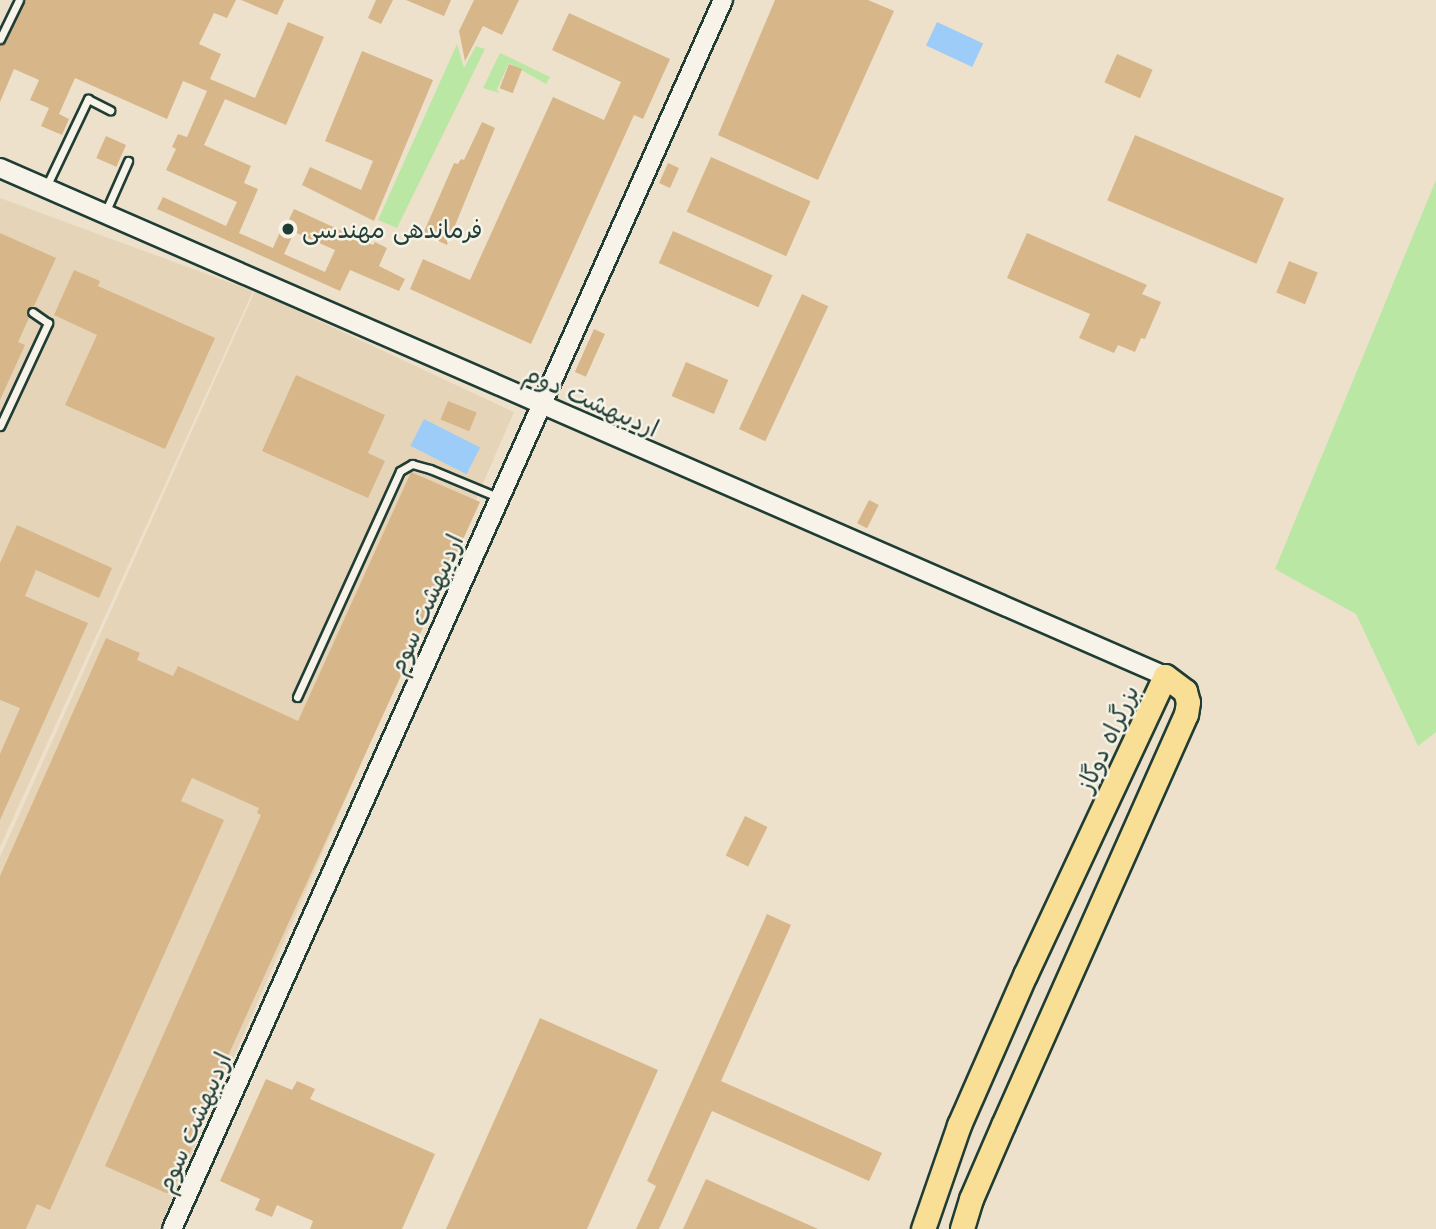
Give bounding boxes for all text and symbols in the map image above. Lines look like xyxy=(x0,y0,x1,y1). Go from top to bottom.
place label: فرماندهی مهندسی xyxy=(302,215,483,243)
marker: فرماندهی مهندسی xyxy=(280,221,296,237)
street label: اردیبهشت دوم xyxy=(520,358,664,442)
street label: اردیبهشت سوم xyxy=(381,529,469,679)
street label: بزرگراه دوگاز xyxy=(1070,680,1144,796)
street label: اردیبهشت سوم xyxy=(149,1047,237,1197)

